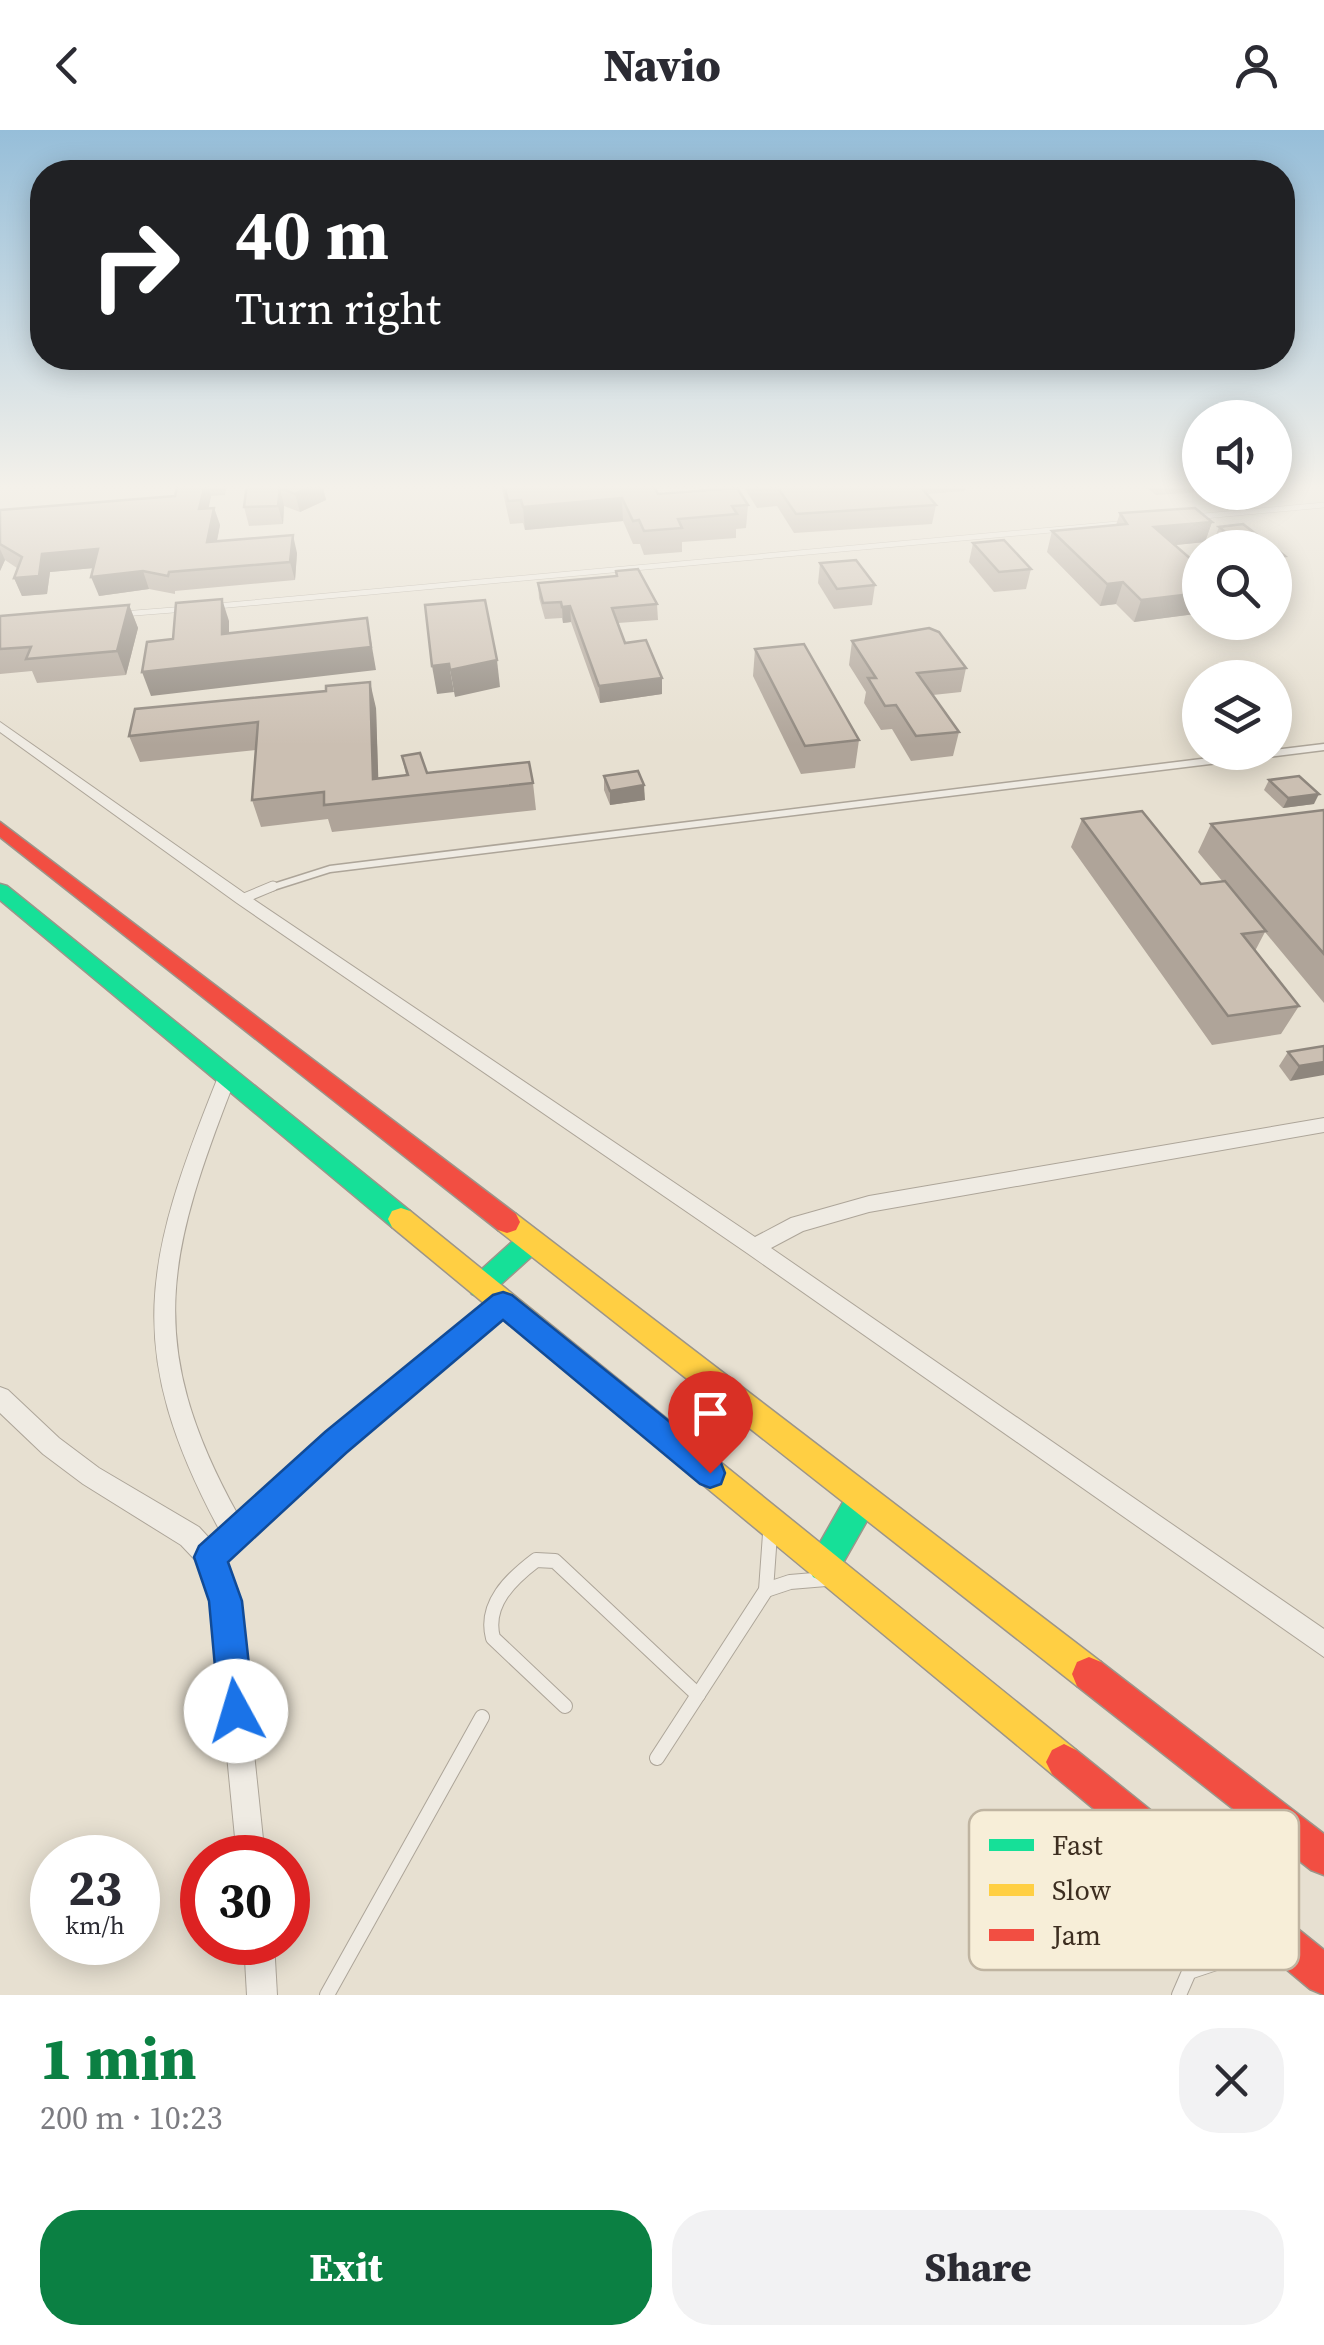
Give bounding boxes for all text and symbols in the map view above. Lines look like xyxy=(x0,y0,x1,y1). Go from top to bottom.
text: Navio xyxy=(603,34,721,96)
icon: back xyxy=(40,38,95,93)
icon: person xyxy=(1229,38,1284,93)
text: 40 m xyxy=(235,186,389,282)
icon: right xyxy=(70,200,200,330)
text: Turn right xyxy=(235,277,441,339)
map controls xyxy=(1182,400,1292,770)
button: sound xyxy=(1182,400,1292,510)
button: search xyxy=(1182,530,1292,640)
button: layers xyxy=(1182,660,1292,770)
pin xyxy=(668,1371,753,1474)
icon: arrive xyxy=(683,1386,738,1441)
position arrow xyxy=(184,1659,288,1763)
legend xyxy=(969,1810,1299,1970)
text: Fast xyxy=(1052,1826,1103,1864)
speed limit sign: 30 xyxy=(180,1835,310,1965)
text: 23 xyxy=(68,1853,122,1922)
text: Slow xyxy=(1052,1871,1112,1909)
text: km/h xyxy=(65,1908,125,1942)
text: Jam xyxy=(1051,1916,1101,1954)
text: 1 min xyxy=(40,2017,196,2099)
button: close xyxy=(1179,2028,1284,2133)
text: 200 m · 10:23 xyxy=(40,2096,222,2140)
button: Exit xyxy=(40,2210,652,2325)
button: Share xyxy=(672,2210,1284,2325)

